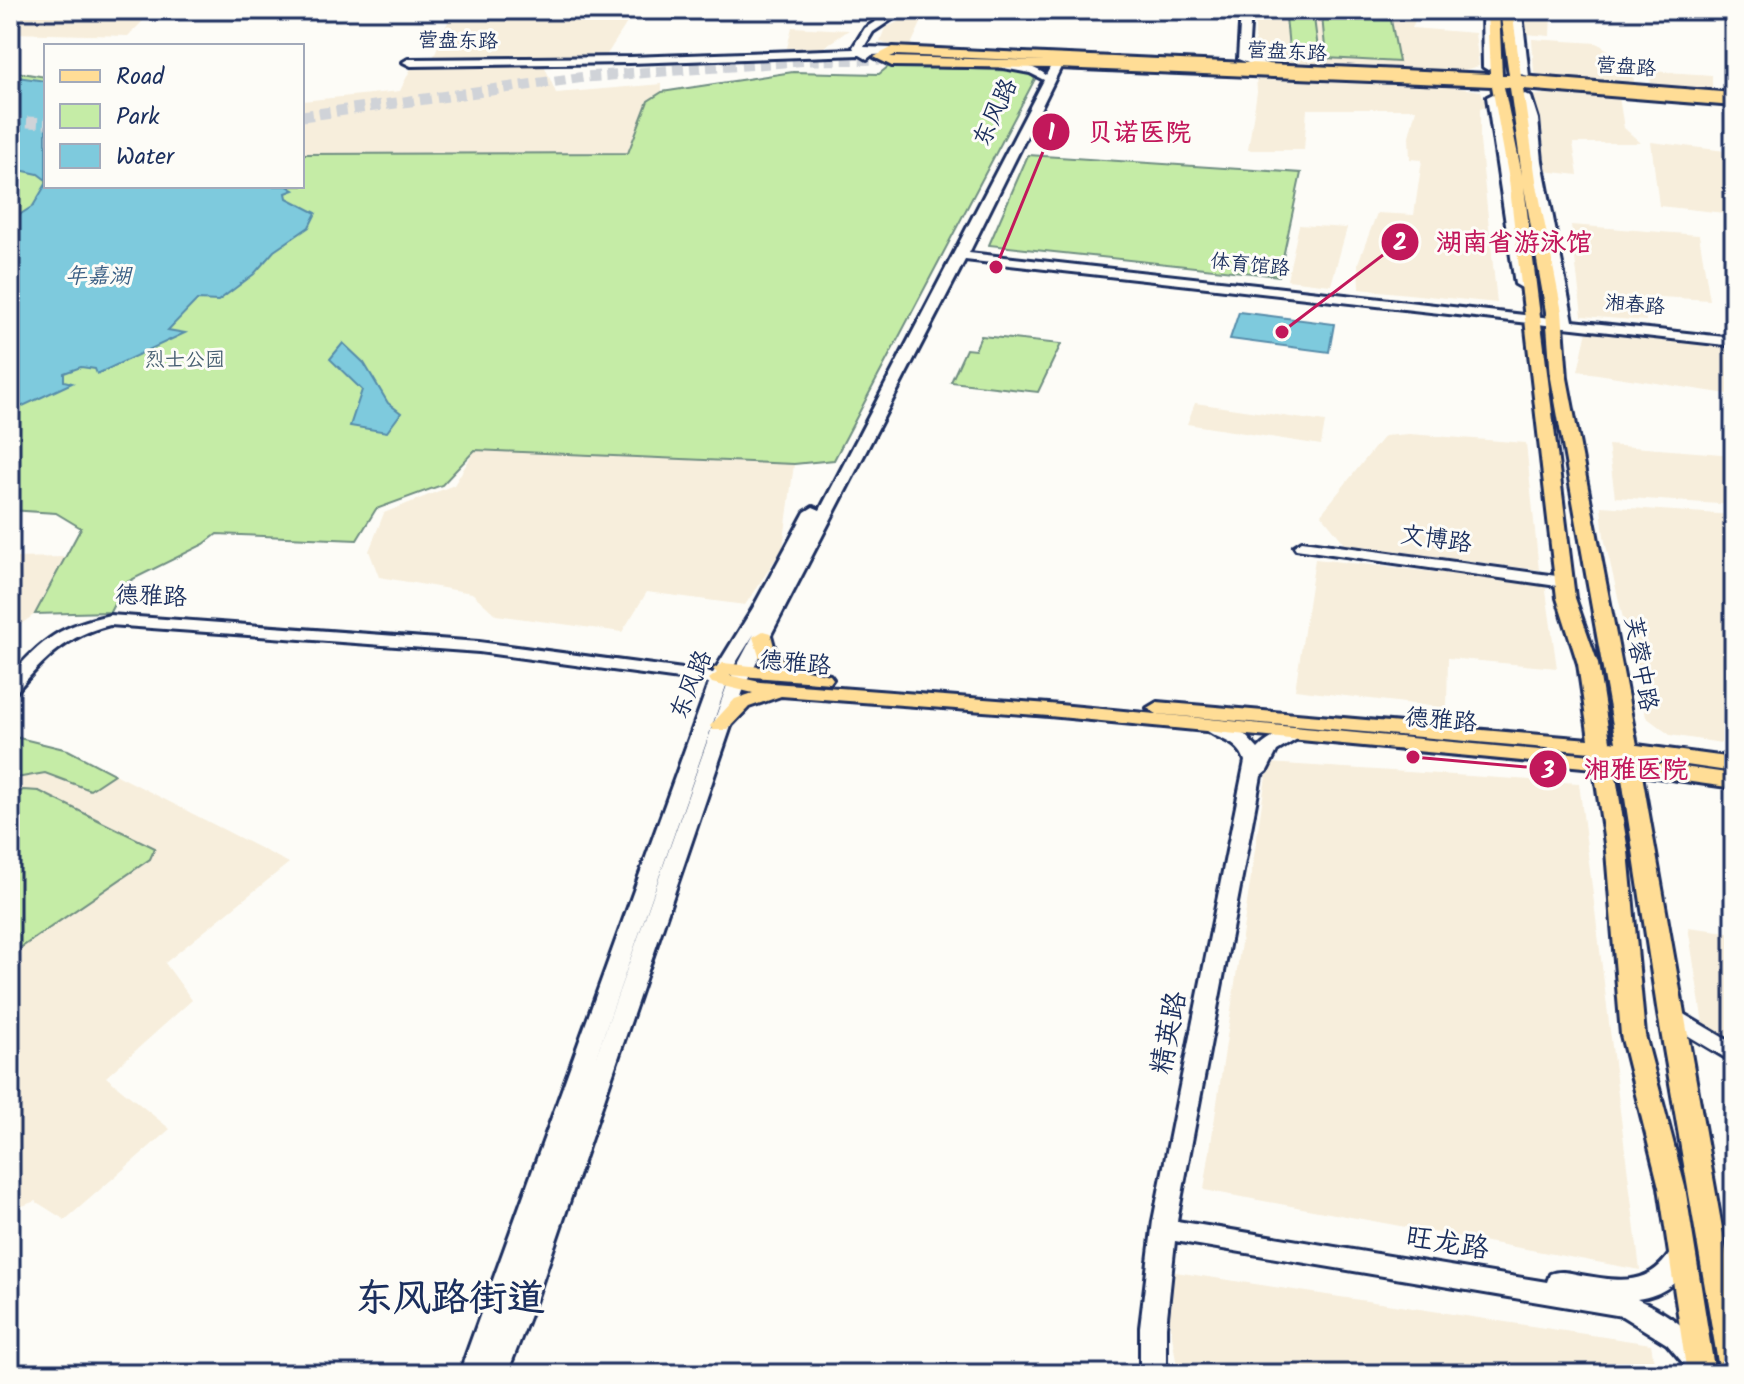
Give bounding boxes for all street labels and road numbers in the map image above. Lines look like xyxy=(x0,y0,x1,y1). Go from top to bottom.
street label: 营盘东路 xyxy=(418,25,499,59)
street label: 营盘东路 xyxy=(1246,35,1329,71)
street label: 营盘路 xyxy=(1595,50,1658,86)
street label: 东风路 xyxy=(963,72,1029,154)
street label: 体育馆路 xyxy=(1209,246,1292,286)
street label: 湘春路 xyxy=(1604,287,1667,325)
street label: 文博路 xyxy=(1398,516,1474,564)
street label: 德雅路 xyxy=(114,576,188,618)
street label: 芙蓉中路 xyxy=(1612,613,1668,715)
street label: 德雅路 xyxy=(757,641,833,687)
street label: 东风路 xyxy=(660,644,724,726)
street label: 德雅路 xyxy=(1403,698,1479,744)
street label: 精英路 xyxy=(1140,987,1200,1079)
street label: 旺龙路 xyxy=(1402,1215,1492,1273)

